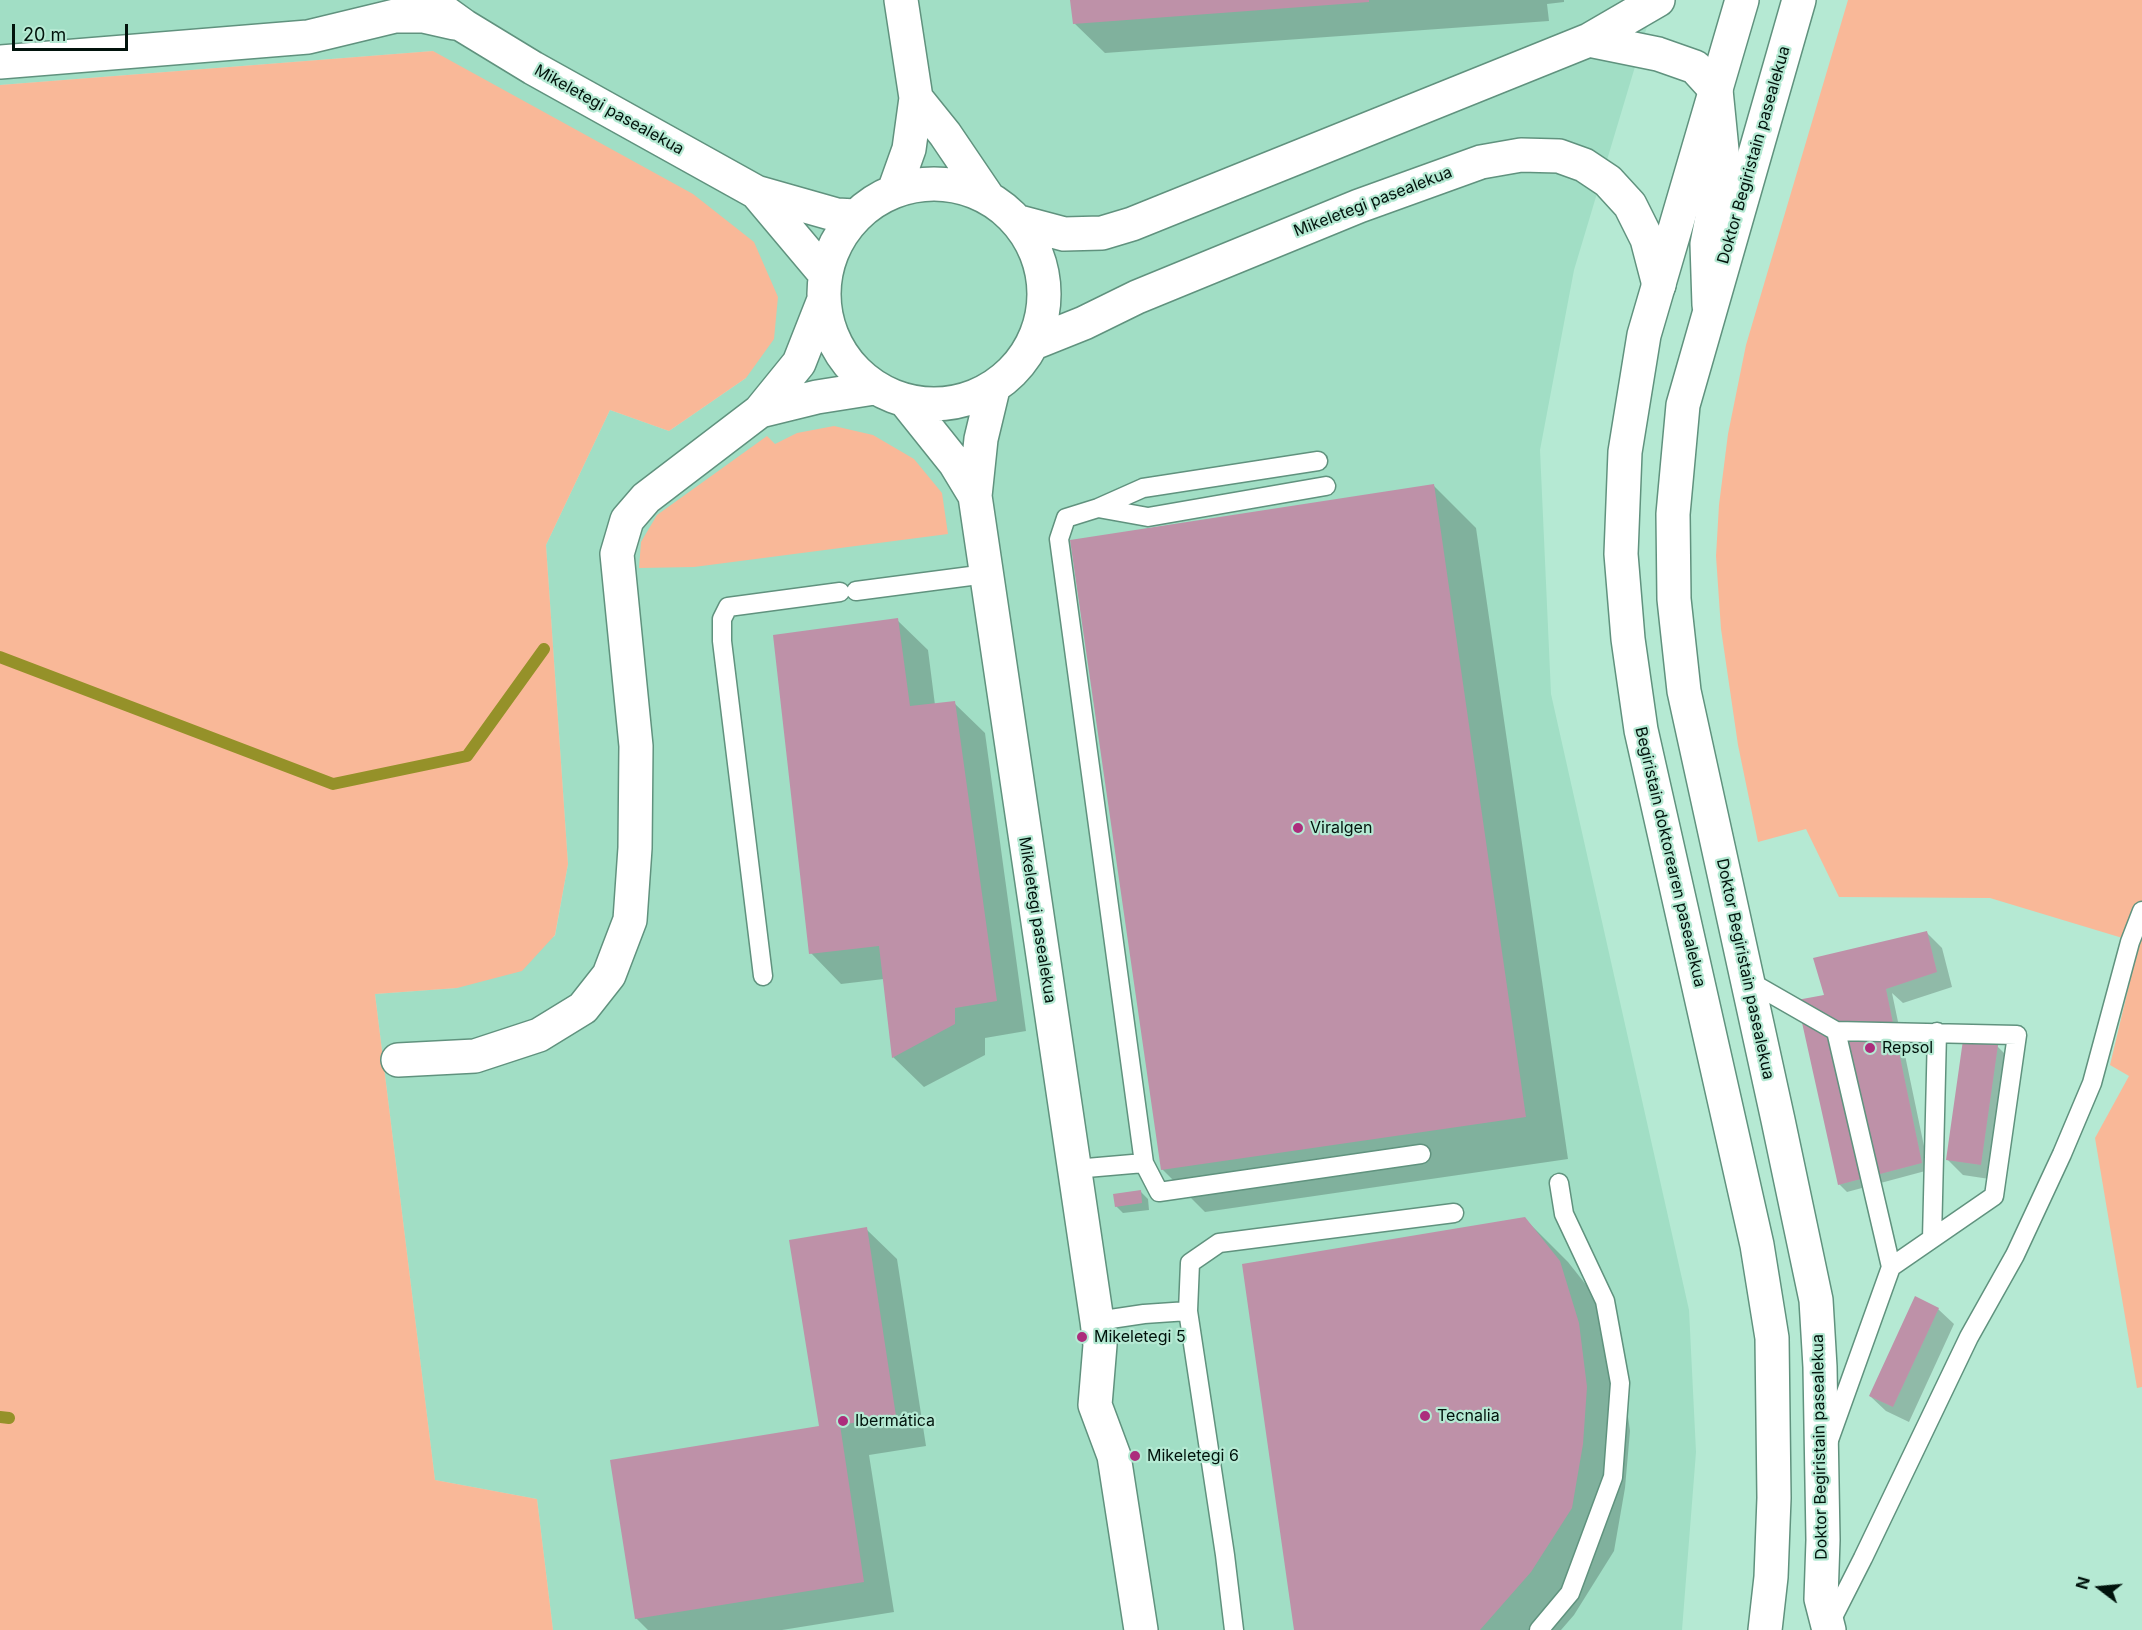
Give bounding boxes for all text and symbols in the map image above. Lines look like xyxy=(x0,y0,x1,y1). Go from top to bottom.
scale bar xyxy=(15,12,130,50)
text: 20 m xyxy=(23,24,66,45)
street label: Doktor Begiristain pasealekua xyxy=(1714,44,1794,266)
street label: Mikeletegi pasealekua xyxy=(531,61,687,159)
street label: Mikeletegi pasealekua xyxy=(1291,163,1455,241)
street label: Begiristain doktorearen pasealekua xyxy=(1631,725,1709,989)
place label: Viralgen xyxy=(1310,818,1372,838)
marker: Viralgen xyxy=(1291,821,1305,835)
street label: Mikeletegi pasealekua xyxy=(1014,835,1060,1005)
street label: Doktor Begiristain pasealekua xyxy=(1712,857,1778,1081)
place label: Repsol xyxy=(1882,1038,1933,1058)
marker: Repsol xyxy=(1863,1041,1877,1055)
place label: Mikeletegi 5 xyxy=(1094,1327,1186,1347)
marker: Mikeletegi 5 xyxy=(1075,1330,1089,1344)
street label: Doktor Begiristain pasealekua xyxy=(1808,1334,1832,1560)
place label: Tecnalia xyxy=(1437,1406,1500,1426)
marker: Tecnalia xyxy=(1418,1409,1432,1423)
place label: Ibermática xyxy=(855,1411,935,1431)
marker: Ibermática xyxy=(836,1414,850,1428)
place label: Mikeletegi 6 xyxy=(1147,1446,1239,1466)
marker: Mikeletegi 6 xyxy=(1128,1449,1142,1463)
north arrow xyxy=(2070,1558,2130,1618)
text: N xyxy=(2071,1574,2094,1592)

